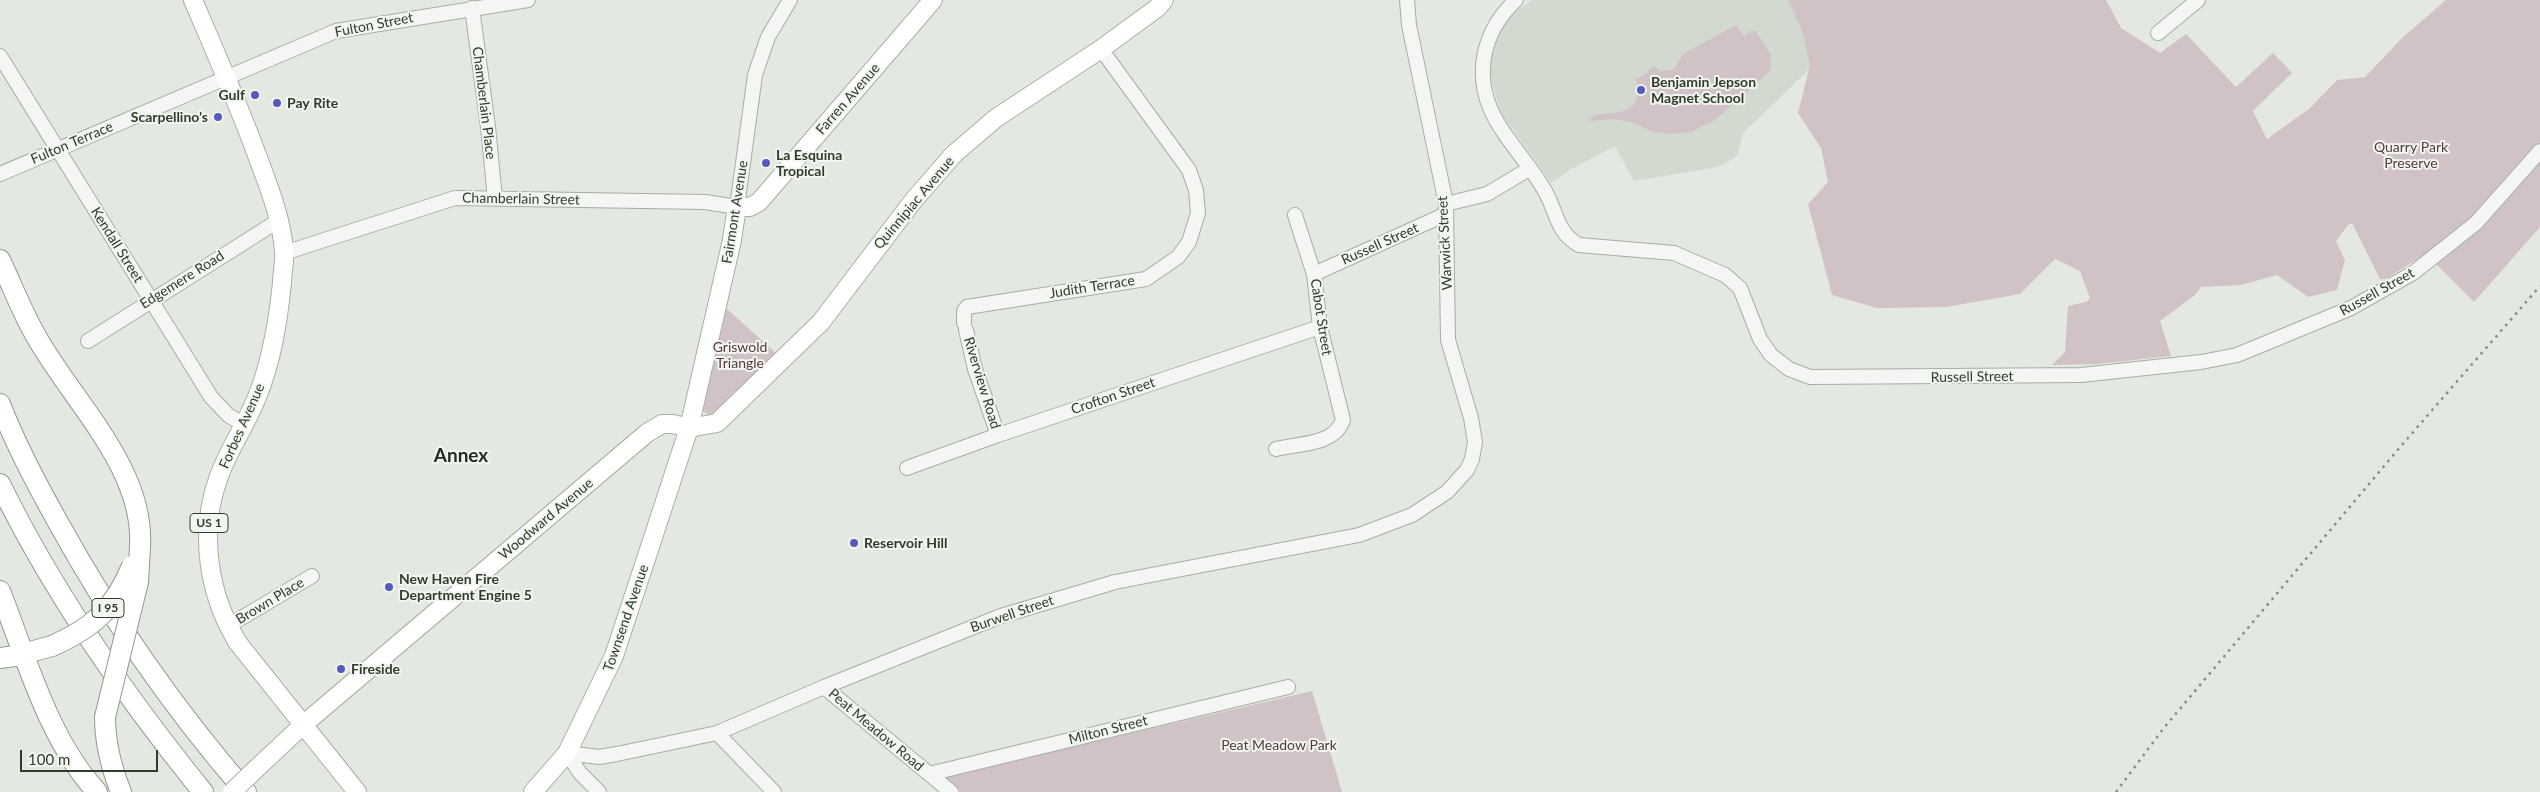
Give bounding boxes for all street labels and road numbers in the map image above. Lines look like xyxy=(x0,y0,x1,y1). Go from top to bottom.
street label: Fulton Street xyxy=(333,9,415,41)
street label: Chamberlain Place xyxy=(469,46,499,160)
street label: Farren Avenue xyxy=(812,60,884,138)
street label: Fulton Terrace xyxy=(28,118,116,168)
street label: Quinnipiac Avenue xyxy=(870,153,958,253)
street label: Fairmont Avenue xyxy=(719,159,751,265)
street label: Chamberlain Street xyxy=(462,190,580,208)
street label: Warwick Street xyxy=(1434,195,1456,291)
street label: Kendall Street xyxy=(87,204,147,286)
street label: Russell Street xyxy=(1339,219,1421,269)
street label: Edgemere Road xyxy=(137,247,227,313)
street label: Russell Street xyxy=(2337,265,2417,319)
street label: Judith Terrace xyxy=(1048,272,1136,302)
street label: Cabot Street xyxy=(1307,277,1335,357)
street label: Riverview Road xyxy=(960,335,1004,431)
street label: Russell Street xyxy=(1930,368,2014,386)
street label: Crofton Street xyxy=(1069,374,1157,418)
street label: Forbes Avenue xyxy=(216,381,268,471)
street label: Woodward Avenue xyxy=(495,475,597,563)
road number: US 1 xyxy=(190,514,228,532)
street label: Townsend Avenue xyxy=(600,562,652,674)
street label: Brown Place xyxy=(233,574,307,628)
street label: Burwell Street xyxy=(968,592,1056,636)
road number: I 95 xyxy=(92,598,124,618)
street label: Peat Meadow Road xyxy=(825,685,927,775)
street label: Milton Street xyxy=(1067,712,1149,748)

